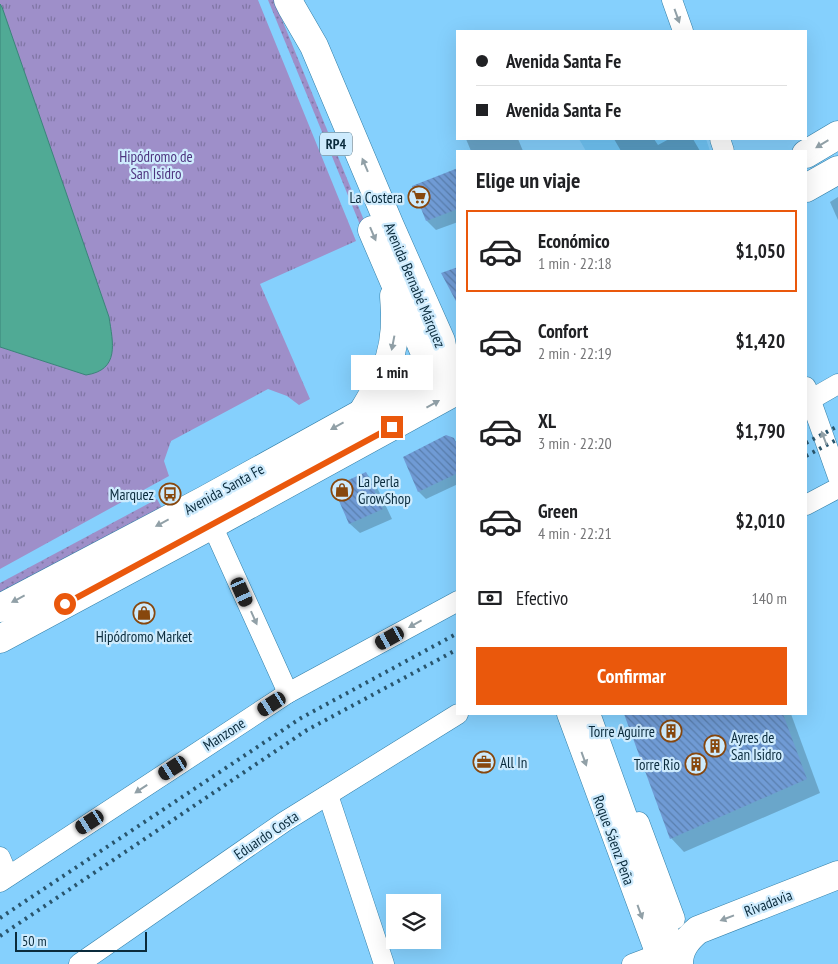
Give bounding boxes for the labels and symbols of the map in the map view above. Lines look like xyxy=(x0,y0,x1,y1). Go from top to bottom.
one-way arrow xyxy=(674,8,681,23)
road number: RP4 xyxy=(320,132,352,156)
one-way arrow xyxy=(816,140,829,149)
park label: Hipódromo de San Isidro xyxy=(119,147,193,183)
one-way arrow xyxy=(360,158,368,172)
supermarket icon: La Costera xyxy=(407,185,431,209)
place label: La Costera xyxy=(349,188,403,207)
street label: Avenida Bernabé Márquez xyxy=(380,220,450,350)
one-way arrow xyxy=(370,227,378,241)
one-way arrow xyxy=(389,336,397,352)
callout: 1 min xyxy=(351,354,433,390)
one-way arrow xyxy=(426,400,440,408)
route end xyxy=(381,416,403,438)
one-way arrow xyxy=(331,422,344,431)
one-way arrow xyxy=(819,431,827,446)
street label: Avenida Santa Fe xyxy=(181,459,267,519)
place label: La Perla GrowShop xyxy=(358,472,411,508)
shop icon: La Perla GrowShop xyxy=(330,478,354,502)
bus stop icon: Marquez xyxy=(158,482,182,506)
place label: Marquez xyxy=(110,485,154,504)
one-way arrow xyxy=(155,519,169,527)
car xyxy=(229,575,254,609)
route start xyxy=(54,593,76,615)
one-way arrow xyxy=(11,595,25,603)
shop icon: Hipódromo Market xyxy=(132,601,156,625)
one-way arrow xyxy=(250,611,258,625)
one-way arrow xyxy=(407,620,422,628)
car xyxy=(373,624,406,652)
place label: Hipódromo Market xyxy=(96,627,192,646)
car xyxy=(255,690,288,718)
street label: Manzone xyxy=(199,713,249,755)
building icon: Torre Aguirre xyxy=(659,719,683,743)
place label: Torre Aguirre xyxy=(589,722,655,741)
place label: Ayres de San Isidro xyxy=(731,728,782,764)
building icon: Ayres de San Isidro xyxy=(703,734,727,758)
office icon: All In xyxy=(472,750,496,774)
one-way arrow xyxy=(581,752,588,767)
building icon: Torre Rio xyxy=(684,752,708,776)
place label: All In xyxy=(500,753,527,772)
car xyxy=(156,754,189,782)
place label: Torre Rio xyxy=(634,755,680,774)
one-way arrow xyxy=(134,784,147,794)
street label: Roque Sáenz Peña xyxy=(589,793,639,887)
street label: Eduardo Costa xyxy=(230,806,302,864)
car xyxy=(73,808,106,836)
street label: Rivadavia xyxy=(741,885,795,921)
one-way arrow xyxy=(636,905,644,920)
one-way arrow xyxy=(720,915,735,923)
scale bar xyxy=(15,929,148,952)

